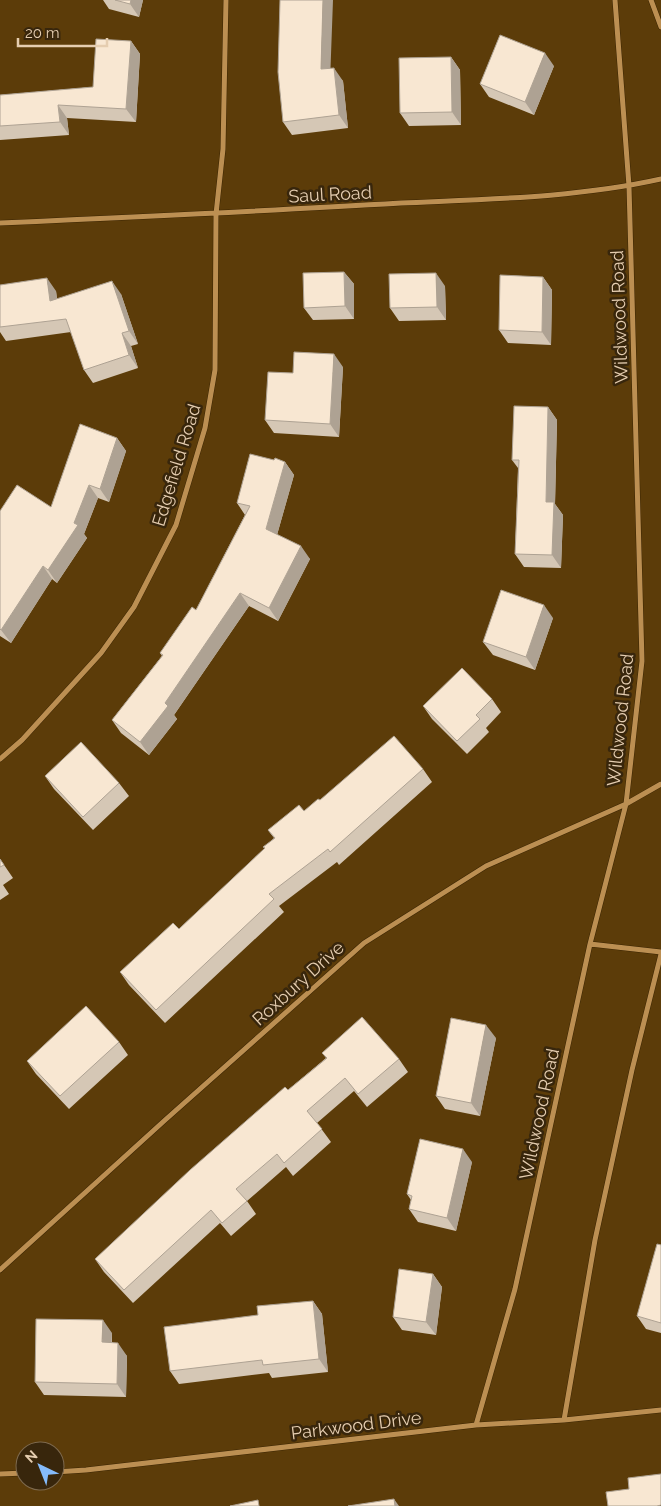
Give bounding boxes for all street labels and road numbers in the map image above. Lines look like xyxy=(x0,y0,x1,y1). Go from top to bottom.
street label: Saul Road xyxy=(288,181,372,207)
street label: Wildwood Road xyxy=(606,250,632,384)
street label: Edgefield Road xyxy=(147,401,205,529)
street label: Wildwood Road xyxy=(603,653,637,787)
street label: Roxbury Drive xyxy=(248,936,348,1030)
street label: Wildwood Road xyxy=(515,1047,563,1181)
street label: Parkwood Drive xyxy=(290,1407,423,1443)

